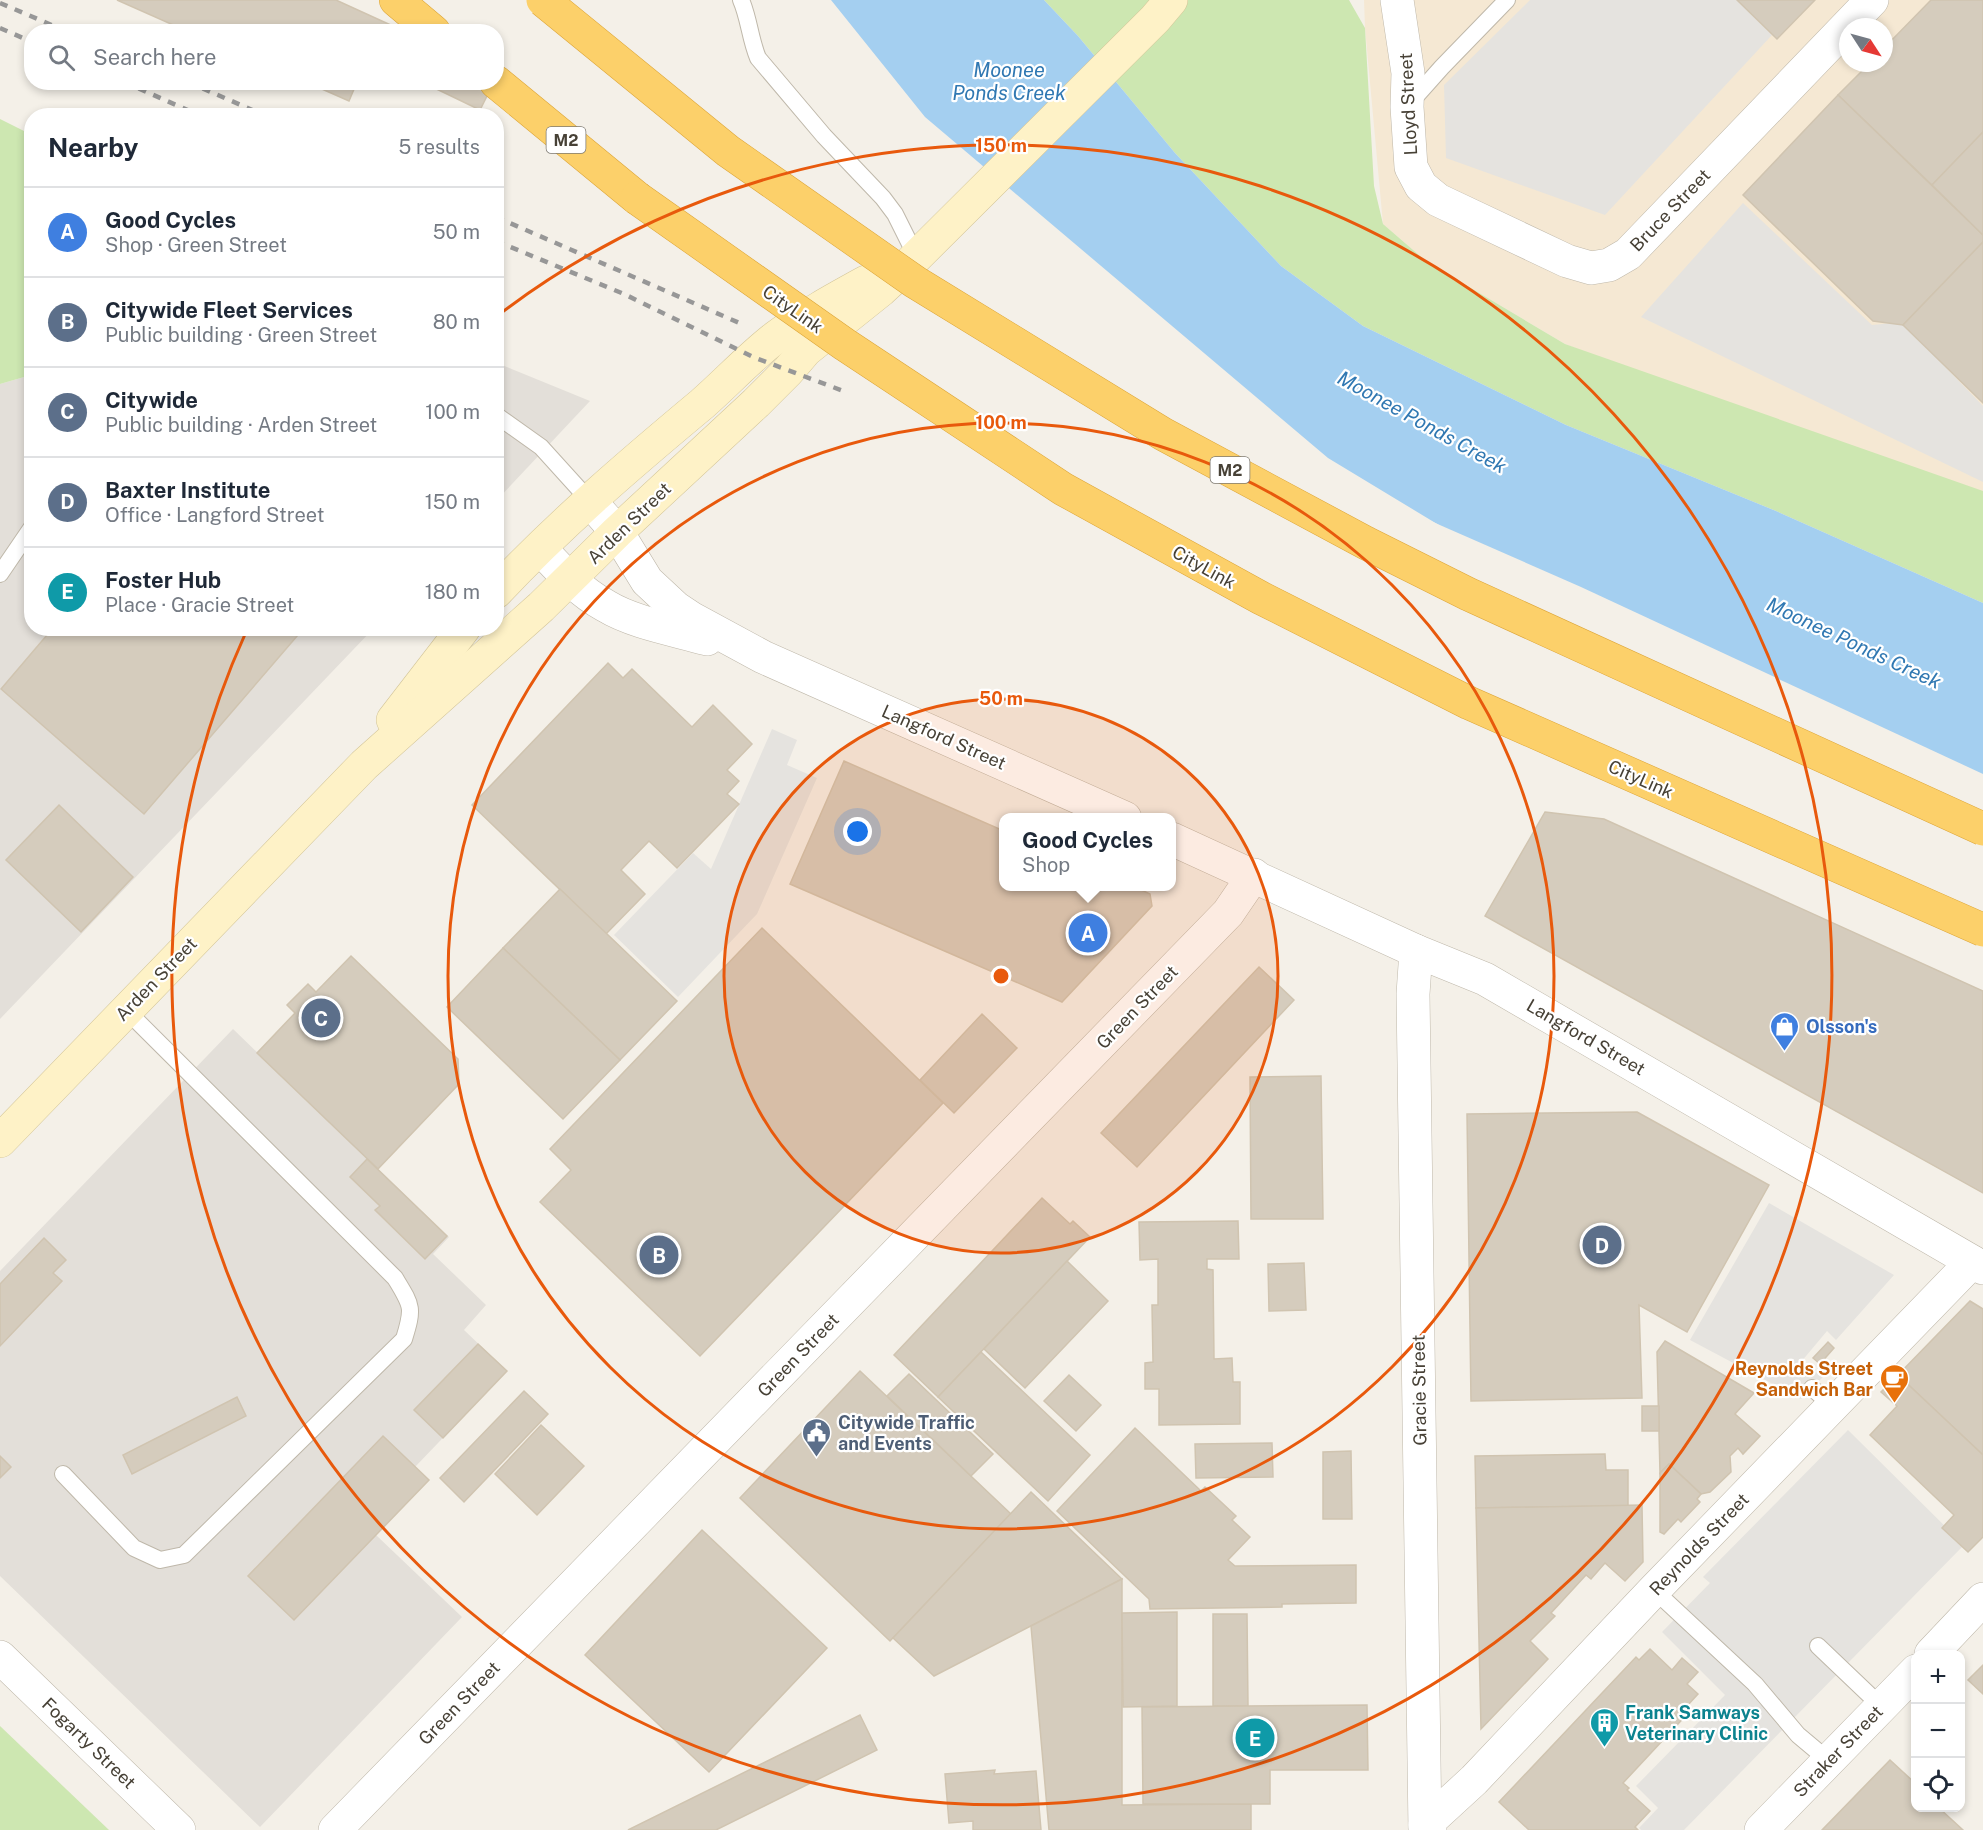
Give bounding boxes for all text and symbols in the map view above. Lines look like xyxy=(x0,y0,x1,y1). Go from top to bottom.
north arrow xyxy=(1839,18,1893,72)
search box xyxy=(24,24,504,90)
icon: search xyxy=(45,41,78,74)
text: Search here xyxy=(93,44,217,70)
street label: Lloyd Street xyxy=(1395,52,1421,156)
water label: Moonee Ponds Creek xyxy=(952,58,1066,105)
road number: M2 xyxy=(546,127,586,153)
text: Nearby xyxy=(48,132,138,163)
text: 5 results xyxy=(398,135,480,159)
text: 150 m xyxy=(975,135,1027,156)
street label: Bruce Street xyxy=(1626,164,1714,256)
text: Good Cycles xyxy=(105,207,236,233)
text: A xyxy=(60,220,75,244)
text: 50 m xyxy=(433,220,480,244)
text: Shop · Green Street xyxy=(105,233,287,257)
street label: CityLink xyxy=(759,281,827,337)
text: Citywide Fleet Services xyxy=(105,297,353,323)
text: B xyxy=(61,310,74,334)
text: 80 m xyxy=(433,310,480,334)
text: Public building · Green Street xyxy=(105,323,377,347)
water label: Moonee Ponds Creek xyxy=(1333,366,1511,479)
text: Citywide xyxy=(105,387,198,413)
text: C xyxy=(60,400,75,424)
text: 100 m xyxy=(425,400,480,424)
text: 100 m xyxy=(975,412,1027,433)
text: Public building · Arden Street xyxy=(105,413,377,437)
road number: M2 xyxy=(1210,457,1250,483)
text: Baxter Institute xyxy=(105,477,270,503)
street label: Arden Street xyxy=(583,478,675,568)
text: D xyxy=(60,490,75,514)
text: 150 m xyxy=(425,490,480,514)
text: Office · Langford Street xyxy=(105,503,324,527)
street label: CityLink xyxy=(1169,541,1239,593)
text: Foster Hub xyxy=(105,567,221,593)
text: E xyxy=(61,580,74,604)
text: 180 m xyxy=(425,580,480,604)
water label: Moonee Ponds Creek xyxy=(1763,592,1945,694)
text: Place · Gracie Street xyxy=(105,593,294,617)
text: 50 m xyxy=(979,688,1023,709)
street label: Langford Street xyxy=(879,700,1009,774)
street label: CityLink xyxy=(1605,755,1677,803)
popup xyxy=(999,813,1176,891)
your location xyxy=(843,817,872,846)
text: Good Cycles xyxy=(1022,827,1153,853)
text: Shop xyxy=(1022,853,1070,877)
pin: A xyxy=(1068,910,1108,956)
street label: Arden Street xyxy=(111,933,201,1025)
street label: Green Street xyxy=(1092,961,1182,1053)
centre of rings xyxy=(991,966,1011,986)
street label: Langford Street xyxy=(1523,995,1649,1079)
pin: C xyxy=(302,996,340,1040)
shop icon: Olsson's xyxy=(1769,1010,1801,1052)
place label: Olsson's xyxy=(1806,1016,1877,1037)
pin: D xyxy=(1582,1222,1622,1268)
pin: B xyxy=(640,1232,678,1278)
street label: Green Street xyxy=(753,1309,843,1401)
street label: Gracie Street xyxy=(1408,1334,1430,1446)
place label: Reynolds Street Sandwich Bar xyxy=(1735,1358,1874,1400)
cafe icon: Reynolds Street Sandwich Bar xyxy=(1878,1362,1910,1404)
place label: Citywide Traffic and Events xyxy=(838,1412,975,1454)
public building icon: Citywide Traffic and Events xyxy=(801,1416,833,1458)
street label: Reynolds Street xyxy=(1645,1489,1753,1599)
map controls xyxy=(1911,1650,1965,1812)
button: + xyxy=(1911,1650,1965,1704)
street label: Green Street xyxy=(414,1657,504,1749)
street label: Fogarty Street xyxy=(38,1693,140,1793)
street label: Straker Street xyxy=(1789,1701,1887,1801)
place label: Frank Samways Veterinary Clinic xyxy=(1625,1702,1768,1744)
button: − xyxy=(1911,1704,1965,1758)
building icon: Frank Samways Veterinary Clinic xyxy=(1588,1706,1620,1748)
pin: E xyxy=(1236,1716,1274,1760)
button: locate xyxy=(1911,1758,1965,1812)

